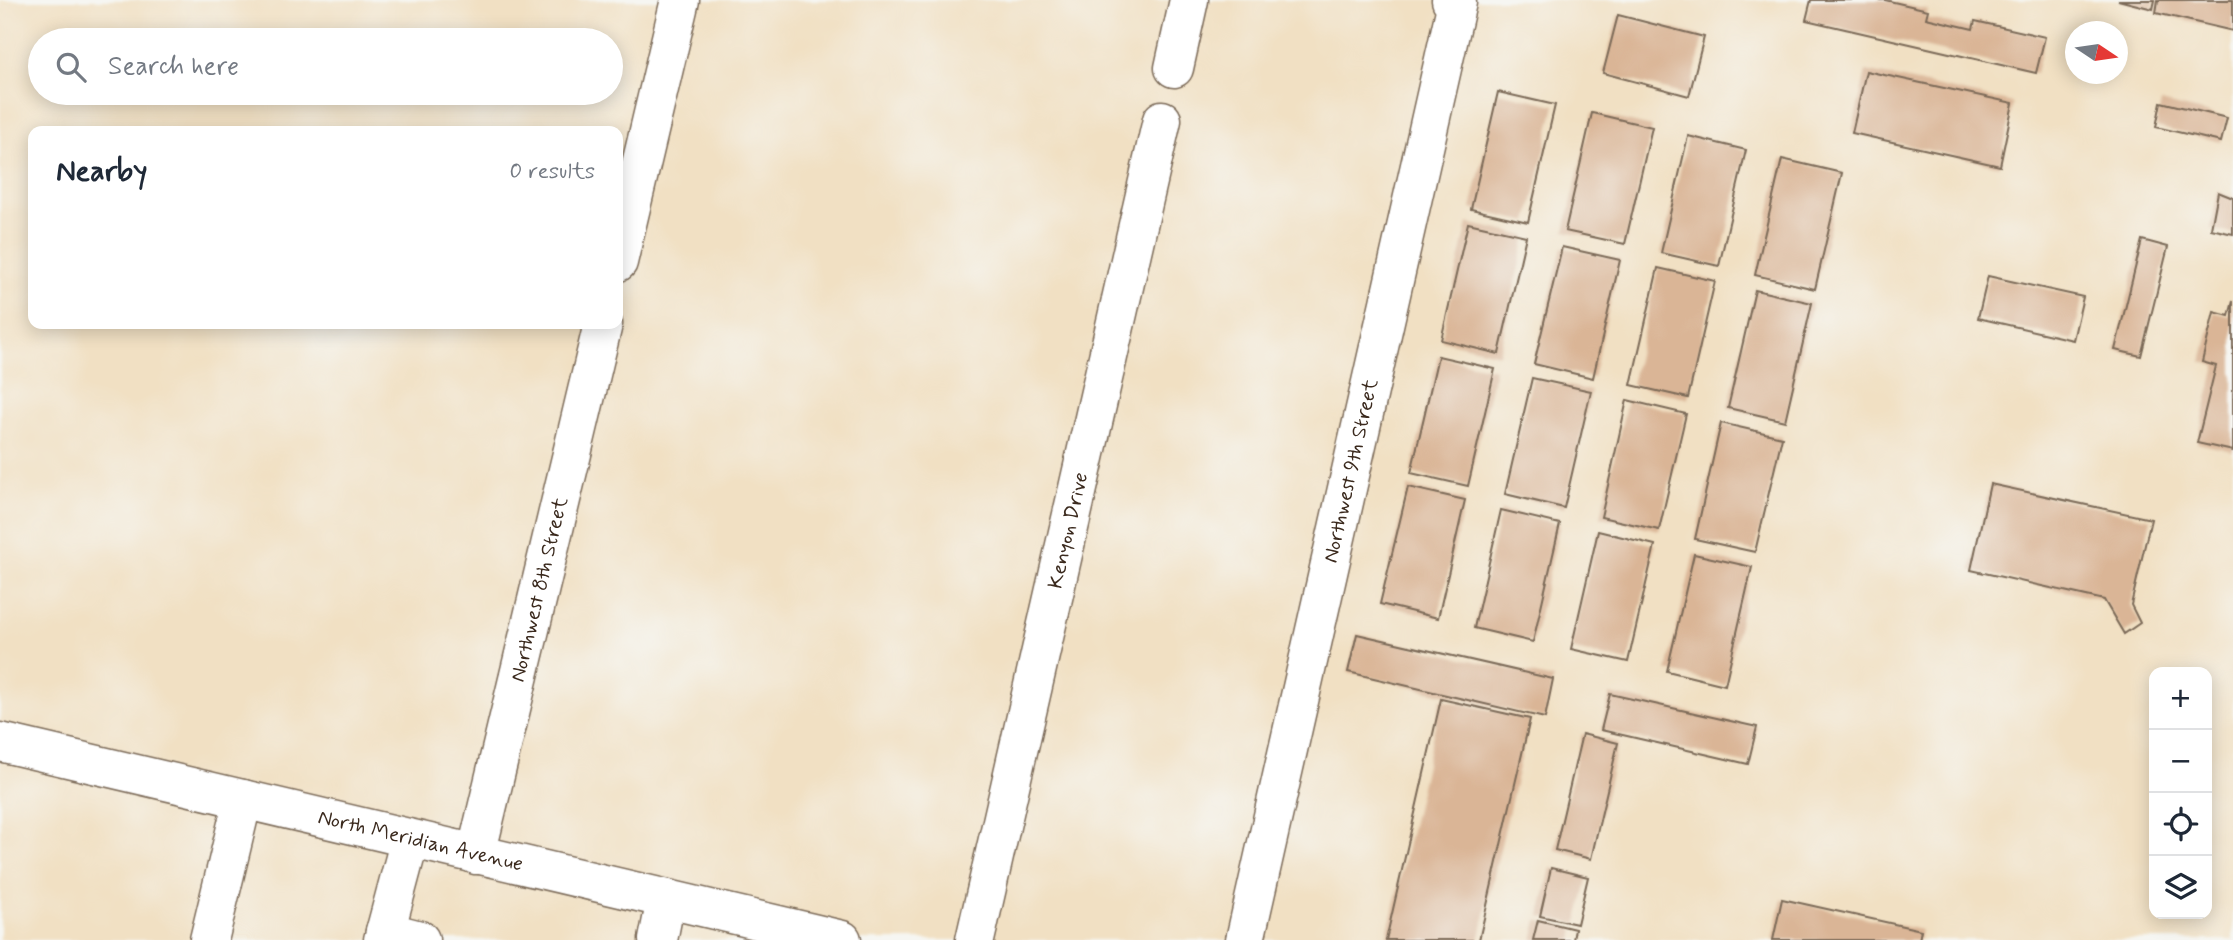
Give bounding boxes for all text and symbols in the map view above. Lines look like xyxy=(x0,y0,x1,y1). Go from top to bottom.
north arrow xyxy=(2065,21,2128,84)
search box xyxy=(28,28,623,105)
icon: search xyxy=(52,48,90,86)
text: Search here xyxy=(108,50,239,84)
text: Nearby xyxy=(56,152,147,191)
text: 0 results xyxy=(509,157,595,187)
street label: Northwest 9th Street xyxy=(1317,376,1386,565)
street label: Kenyon Drive xyxy=(1042,469,1095,592)
street label: Northwest 8th Street xyxy=(504,494,575,685)
map controls xyxy=(2149,667,2212,919)
button: + xyxy=(2149,667,2212,730)
button: − xyxy=(2149,730,2212,793)
button: locate xyxy=(2149,793,2212,856)
street label: North Meridian Avenue xyxy=(315,803,526,879)
button: layers xyxy=(2149,856,2212,919)

